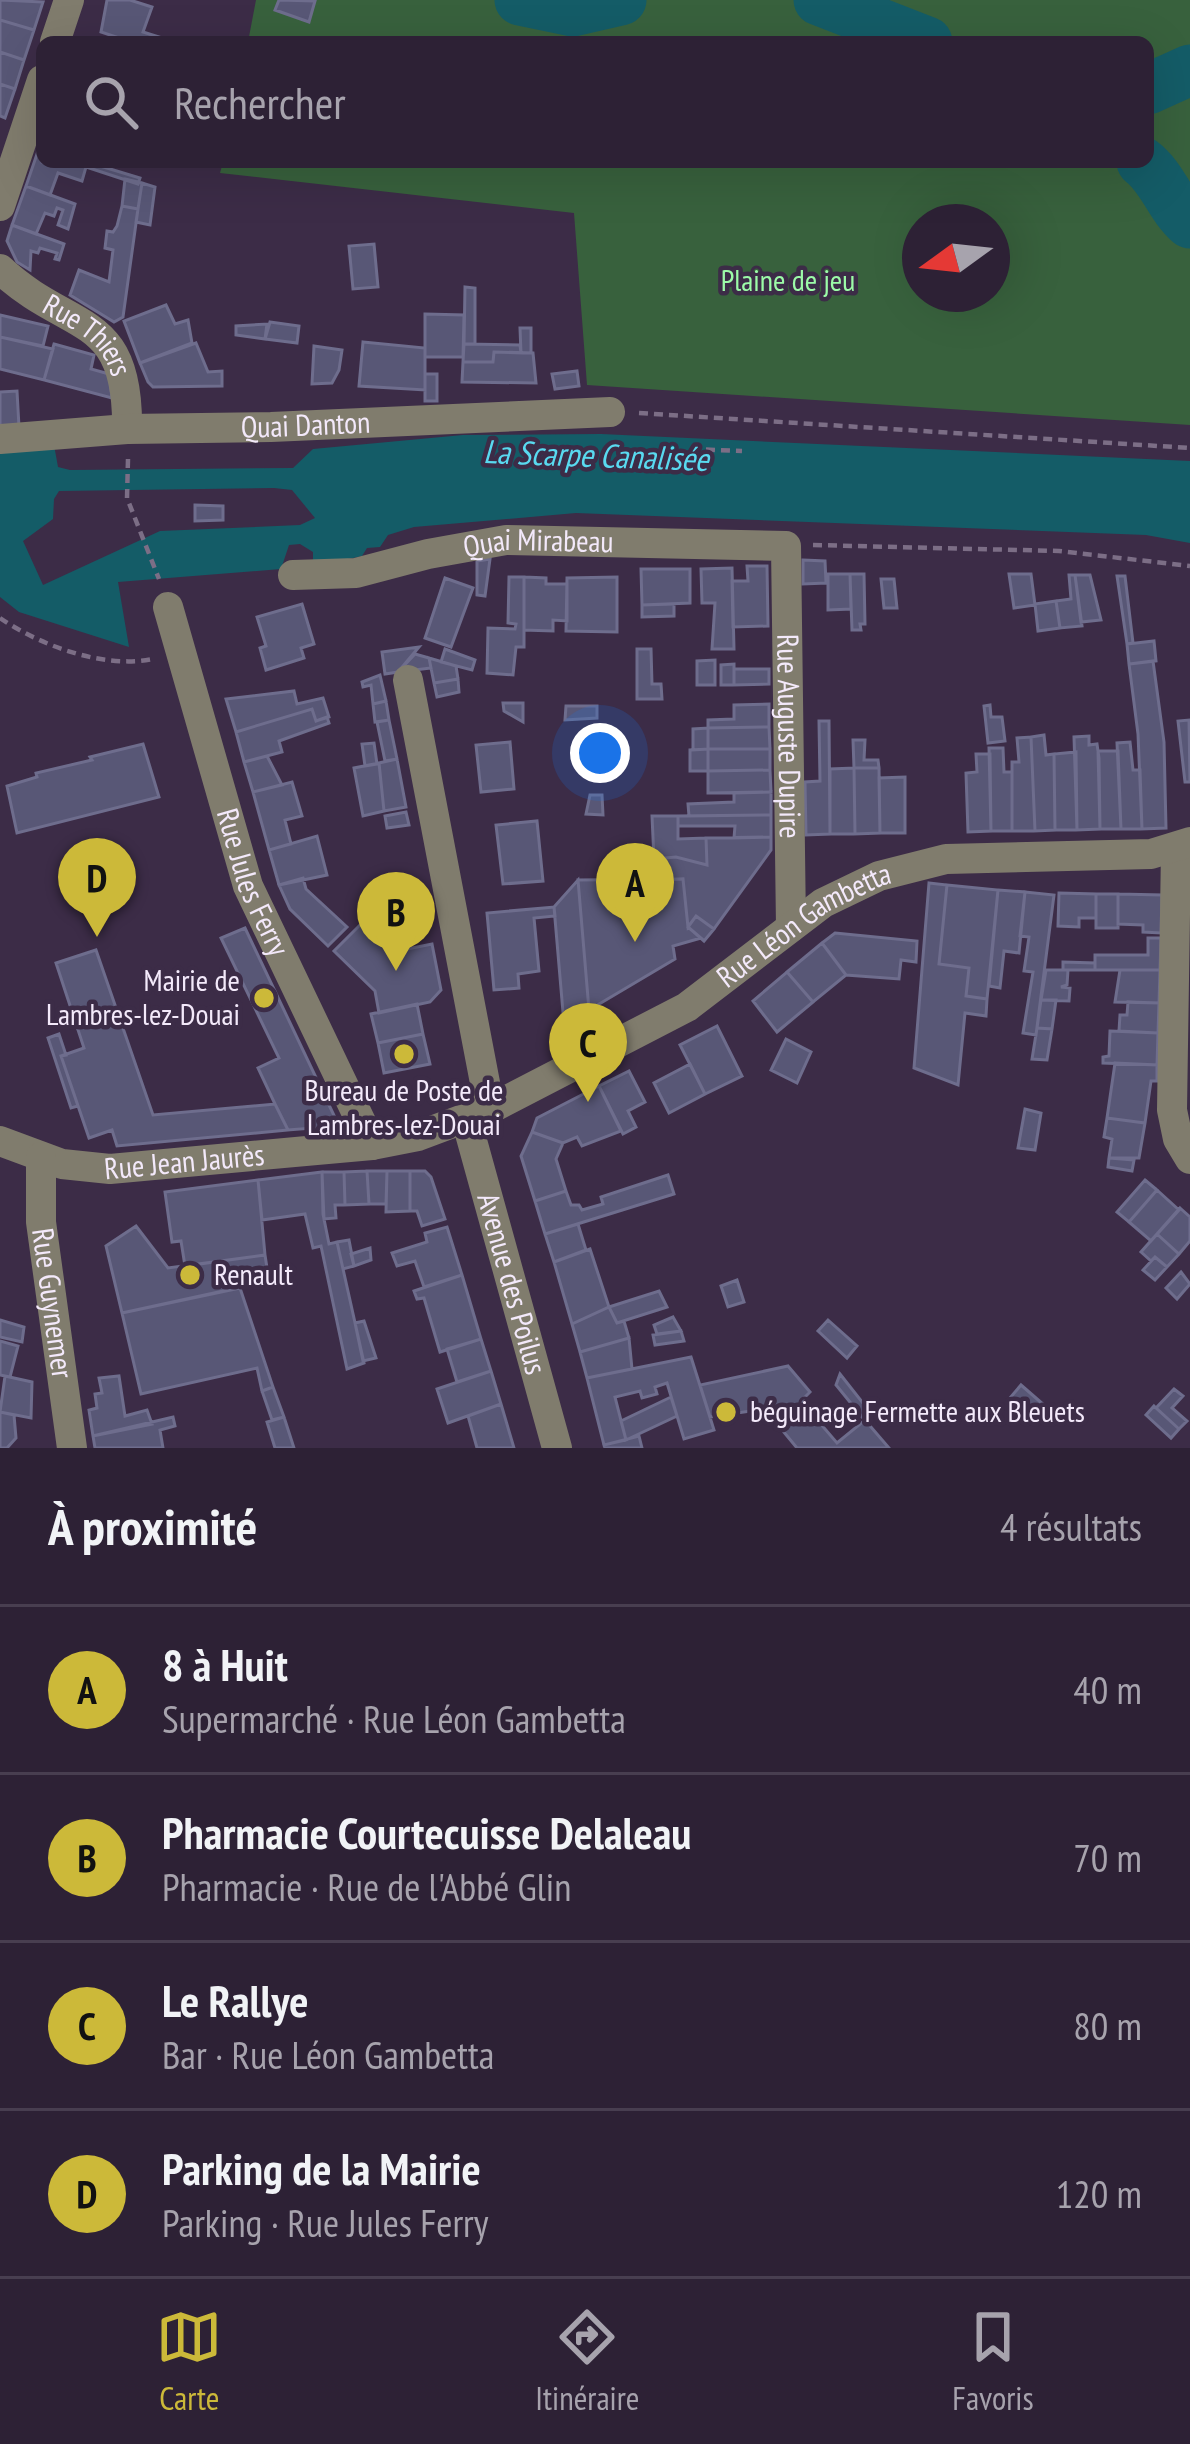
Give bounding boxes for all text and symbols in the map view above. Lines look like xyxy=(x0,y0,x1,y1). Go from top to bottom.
search box xyxy=(36,36,1154,168)
icon: search xyxy=(78,69,144,135)
text: Rechercher xyxy=(174,73,346,131)
north arrow xyxy=(902,204,1010,312)
park label: Plaine de jeu xyxy=(721,260,855,299)
street label: Rue Thiers xyxy=(36,284,142,380)
street label: Quai Danton xyxy=(241,402,371,445)
water label: La Scarpe Canalisée xyxy=(483,429,712,480)
street label: Quai Mirabeau xyxy=(460,519,614,565)
street label: Rue Auguste Dupire xyxy=(769,634,811,839)
your location xyxy=(570,723,630,783)
street label: Rue Jules Ferry xyxy=(209,804,300,962)
pin: D xyxy=(58,838,136,937)
pin: A xyxy=(596,843,674,942)
street label: Rue Léon Gambetta xyxy=(708,853,895,995)
pin: B xyxy=(357,872,435,971)
place label: Mairie de Lambres-lez-Douai xyxy=(46,960,240,1033)
marker: Mairie de Lambres-lez-Douai xyxy=(251,985,277,1011)
pin: C xyxy=(549,1003,627,1102)
marker: Bureau de Poste de Lambres-lez-Douai xyxy=(391,1041,417,1067)
place label: Bureau de Poste de Lambres-lez-Douai xyxy=(305,1070,503,1143)
street label: Rue Jean Jaurès xyxy=(103,1134,266,1187)
street label: Avenue des Poilus xyxy=(469,1188,557,1378)
street label: Rue Guynemer xyxy=(24,1226,83,1381)
place label: Renault xyxy=(214,1254,294,1293)
marker: Renault xyxy=(177,1262,203,1288)
place label: béguinage Fermette aux Bleuets xyxy=(750,1391,1085,1430)
marker: béguinage Fermette aux Bleuets xyxy=(713,1399,739,1425)
text: À proximité xyxy=(48,1493,257,1559)
text: 4 résultats xyxy=(1000,1501,1142,1552)
text: 8 à Huit xyxy=(162,1635,288,1693)
text: A xyxy=(77,1664,97,1715)
text: 40 m xyxy=(1073,1664,1142,1715)
text: Supermarché · Rue Léon Gambetta xyxy=(162,1693,626,1744)
text: Pharmacie Courtecuisse Delaleau xyxy=(162,1803,691,1861)
text: B xyxy=(77,1832,97,1883)
text: 70 m xyxy=(1073,1832,1142,1883)
text: Pharmacie · Rue de l'Abbé Glin xyxy=(162,1861,571,1912)
text: Le Rallye xyxy=(162,1971,308,2029)
text: C xyxy=(78,2000,96,2051)
text: 80 m xyxy=(1073,2000,1142,2051)
text: Bar · Rue Léon Gambetta xyxy=(162,2029,494,2080)
text: Parking de la Mairie xyxy=(162,2139,481,2197)
text: D xyxy=(77,2168,97,2219)
text: 120 m xyxy=(1056,2168,1142,2219)
text: Parking · Rue Jules Ferry xyxy=(162,2197,488,2248)
tab: Carte xyxy=(156,2304,222,2419)
tab: Itinéraire xyxy=(535,2304,639,2419)
tab: Favoris xyxy=(952,2304,1034,2419)

